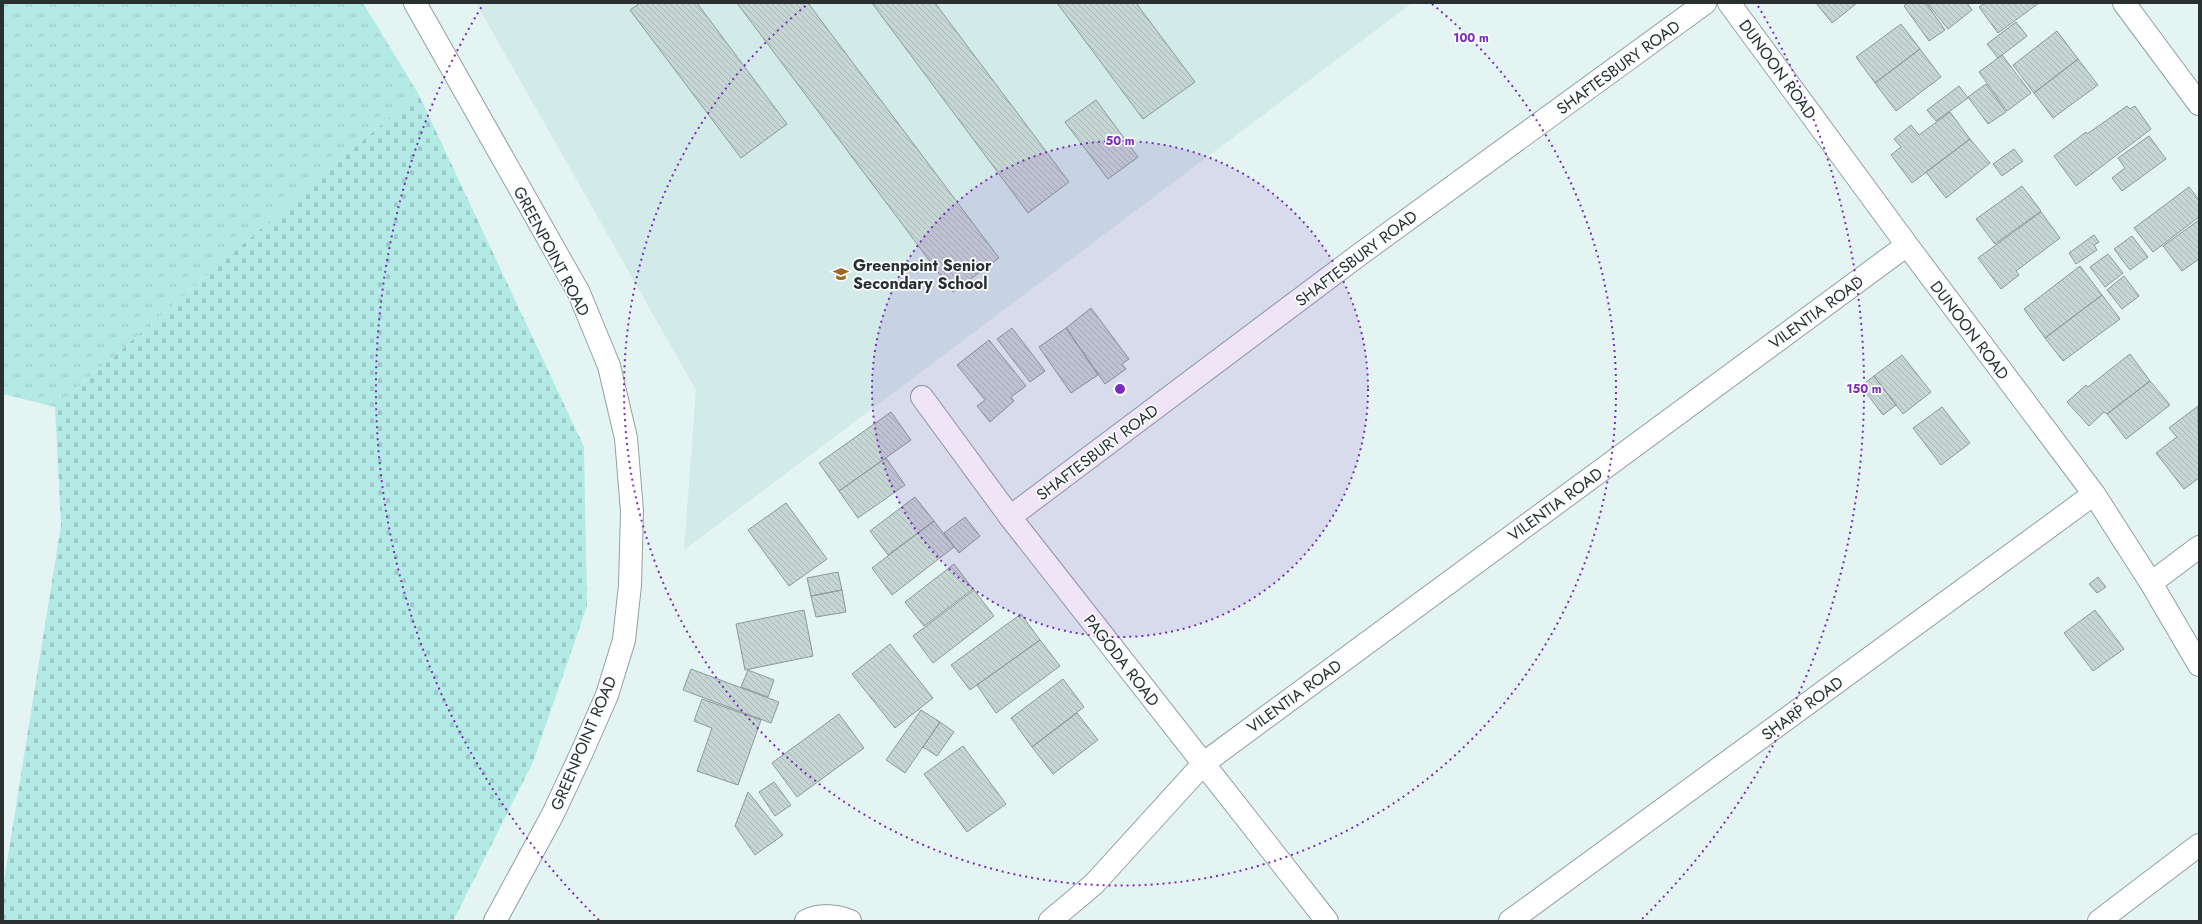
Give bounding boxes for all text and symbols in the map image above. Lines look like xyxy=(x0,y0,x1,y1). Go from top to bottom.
street label: SHAFTESBURY ROAD xyxy=(1552,15,1685,120)
street label: DUNOON ROAD xyxy=(1734,15,1822,124)
text: 100 m xyxy=(1453,29,1489,47)
text: 50 m xyxy=(1105,132,1135,150)
street label: GREENPOINT ROAD xyxy=(508,182,596,320)
street label: SHAFTESBURY ROAD xyxy=(1290,205,1422,312)
place label: Greenpoint Senior Secondary School xyxy=(853,254,992,295)
school or university icon: Greenpoint Senior Secondary School xyxy=(832,265,850,283)
street label: VILENTIA ROAD xyxy=(1764,270,1869,355)
street label: DUNOON ROAD xyxy=(1925,276,2014,385)
text: 150 m xyxy=(1846,380,1882,398)
centre of rings xyxy=(1113,382,1127,396)
street label: SHAFTESBURY ROAD xyxy=(1031,399,1163,506)
street label: VILENTIA ROAD xyxy=(1503,462,1608,547)
street label: PAGODA ROAD xyxy=(1078,609,1165,711)
street label: VILENTIA ROAD xyxy=(1242,654,1347,739)
street label: SHARP ROAD xyxy=(1757,671,1848,746)
street label: GREENPOINT ROAD xyxy=(545,672,622,814)

